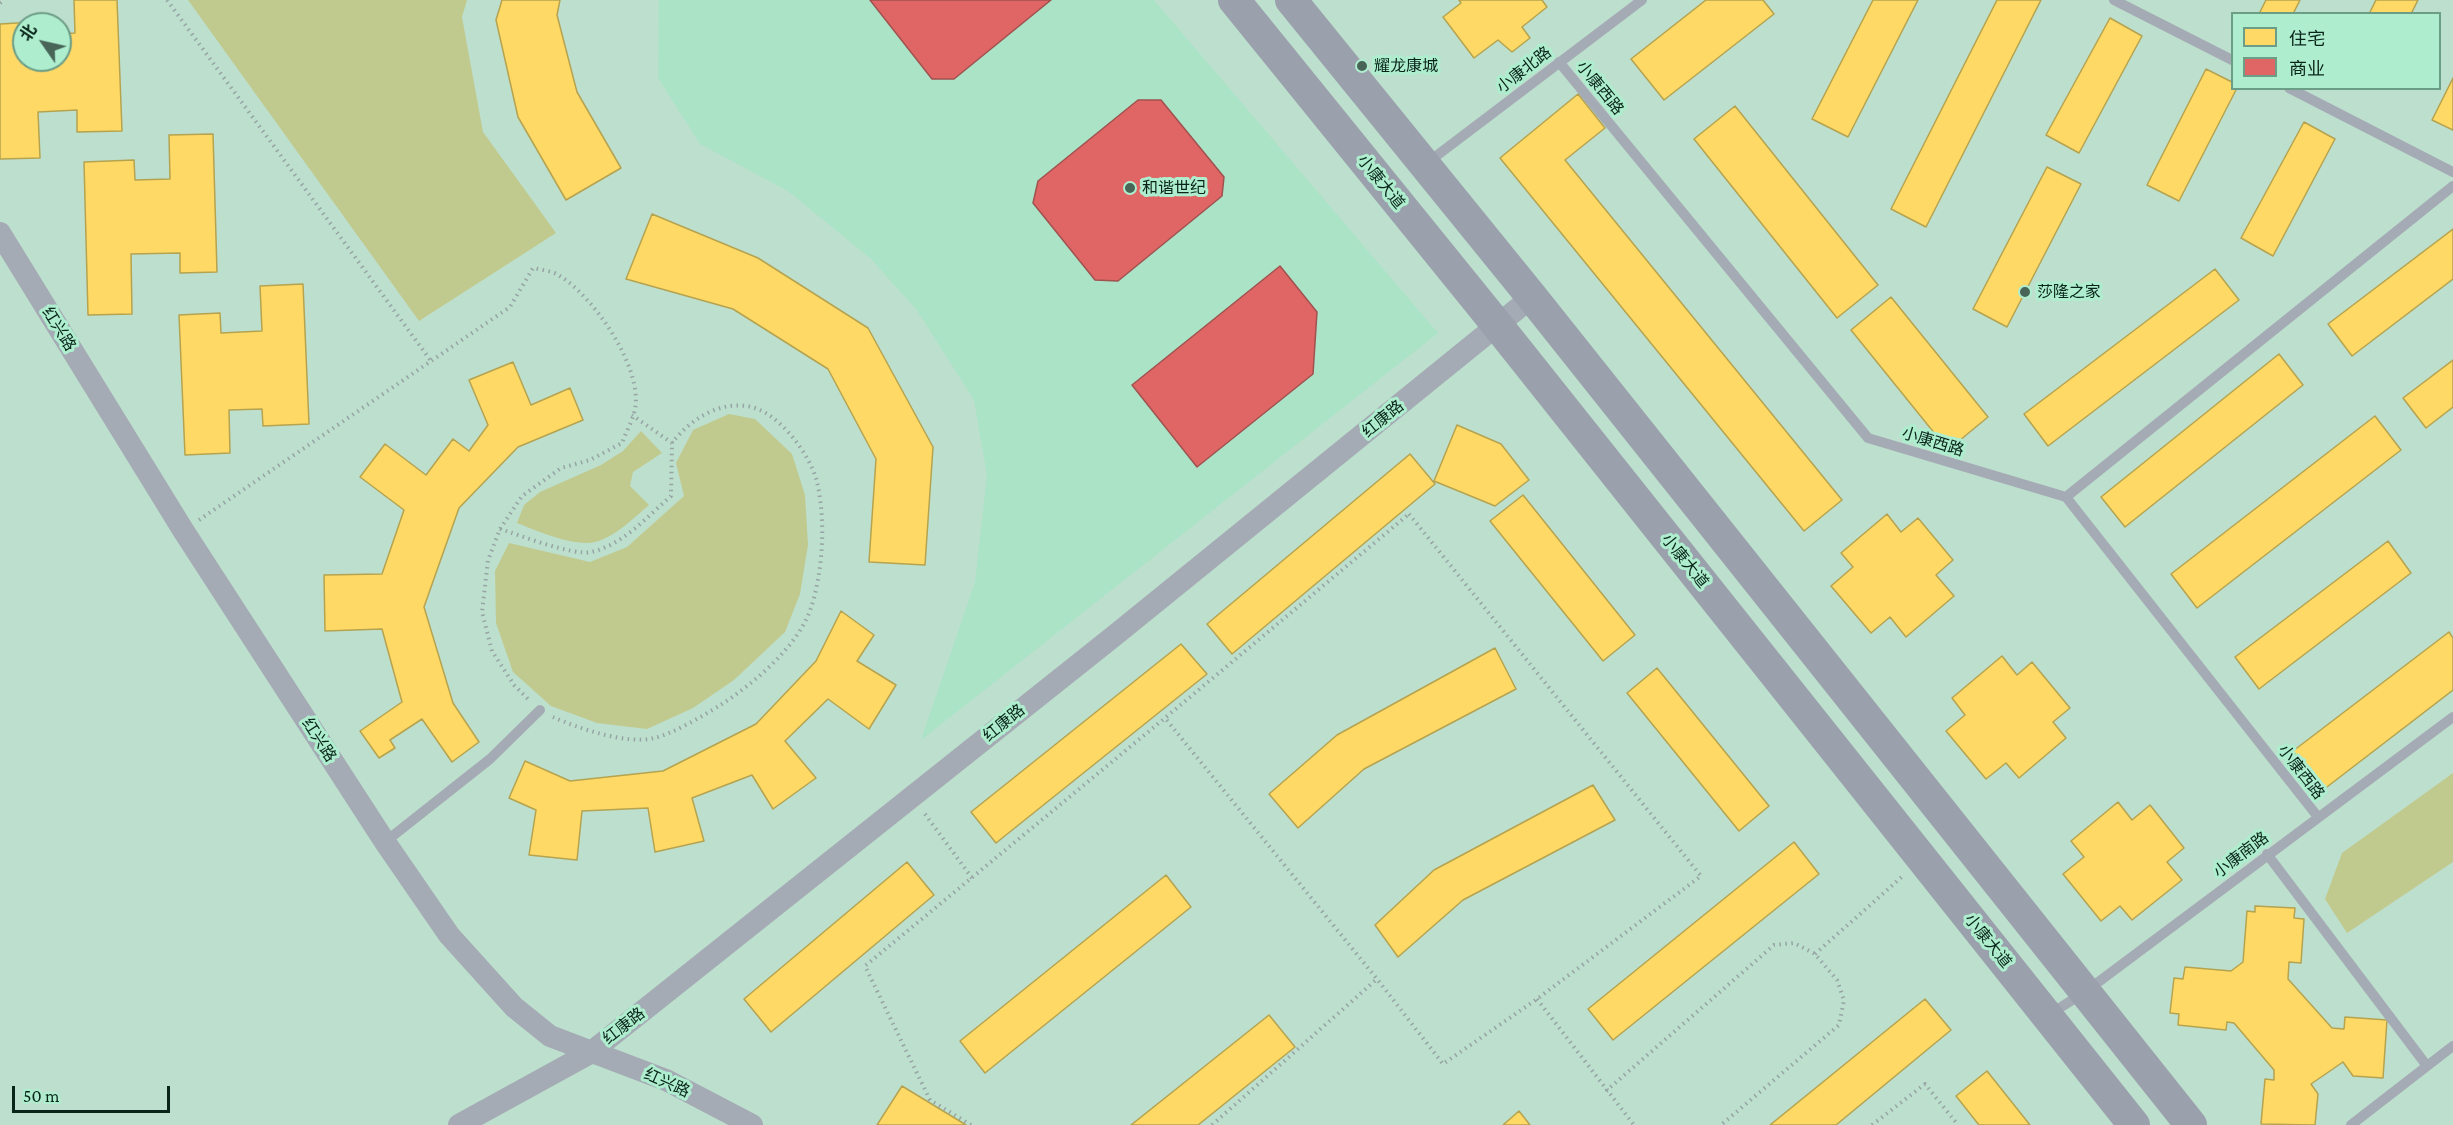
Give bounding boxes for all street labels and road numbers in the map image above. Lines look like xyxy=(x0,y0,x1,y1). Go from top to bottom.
street label: 小康北路 xyxy=(1493,43,1555,97)
street label: 小康西路 xyxy=(1572,57,1628,119)
street label: 小康大道 xyxy=(1353,151,1409,213)
street label: 红兴路 xyxy=(38,304,80,354)
street label: 红康路 xyxy=(1358,396,1408,442)
street label: 小康西路 xyxy=(1900,423,1966,461)
street label: 小康大道 xyxy=(1657,530,1713,592)
street label: 红康路 xyxy=(979,700,1029,746)
street label: 红兴路 xyxy=(298,715,340,765)
street label: 小康西路 xyxy=(2274,741,2328,803)
street label: 小康南路 xyxy=(2210,828,2272,882)
street label: 小康大道 xyxy=(1960,910,2016,972)
street label: 红康路 xyxy=(599,1004,649,1048)
street label: 红兴路 xyxy=(641,1064,693,1102)

